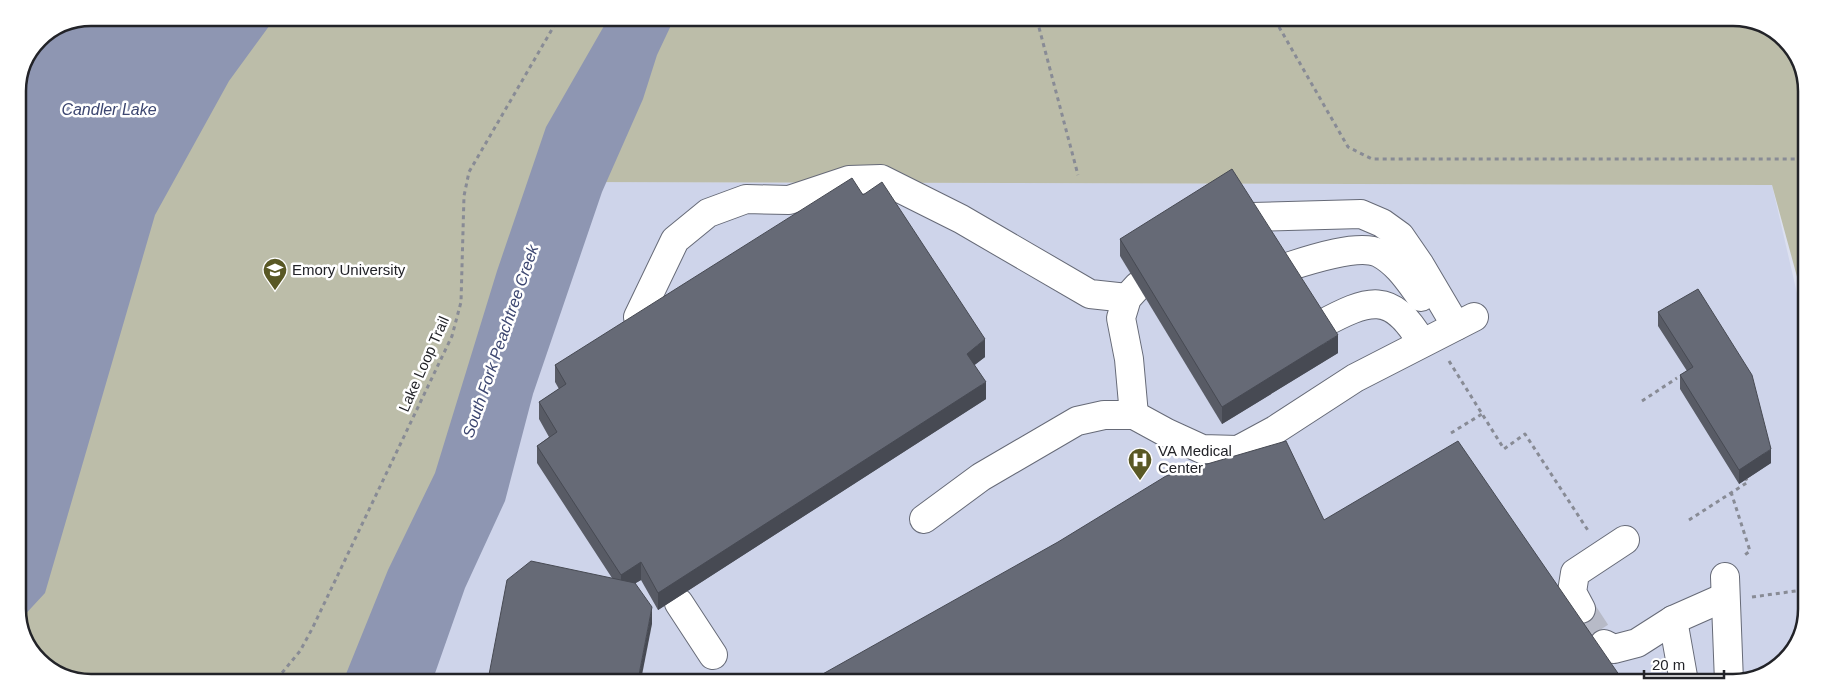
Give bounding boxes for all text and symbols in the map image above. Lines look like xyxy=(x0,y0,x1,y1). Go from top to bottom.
water label: Candler Lake xyxy=(61,101,157,118)
water label: South Fork Peachtree Creek xyxy=(459,242,542,440)
school or university icon: Emory University xyxy=(262,257,288,291)
place label: Emory University xyxy=(292,261,406,278)
street label: Lake Loop Trail xyxy=(395,313,452,414)
place label: VA Medical Center xyxy=(1158,442,1232,476)
hospital icon: VA Medical Center xyxy=(1127,447,1153,481)
scale bar xyxy=(1644,648,1724,680)
text: 20 m xyxy=(1652,656,1685,673)

